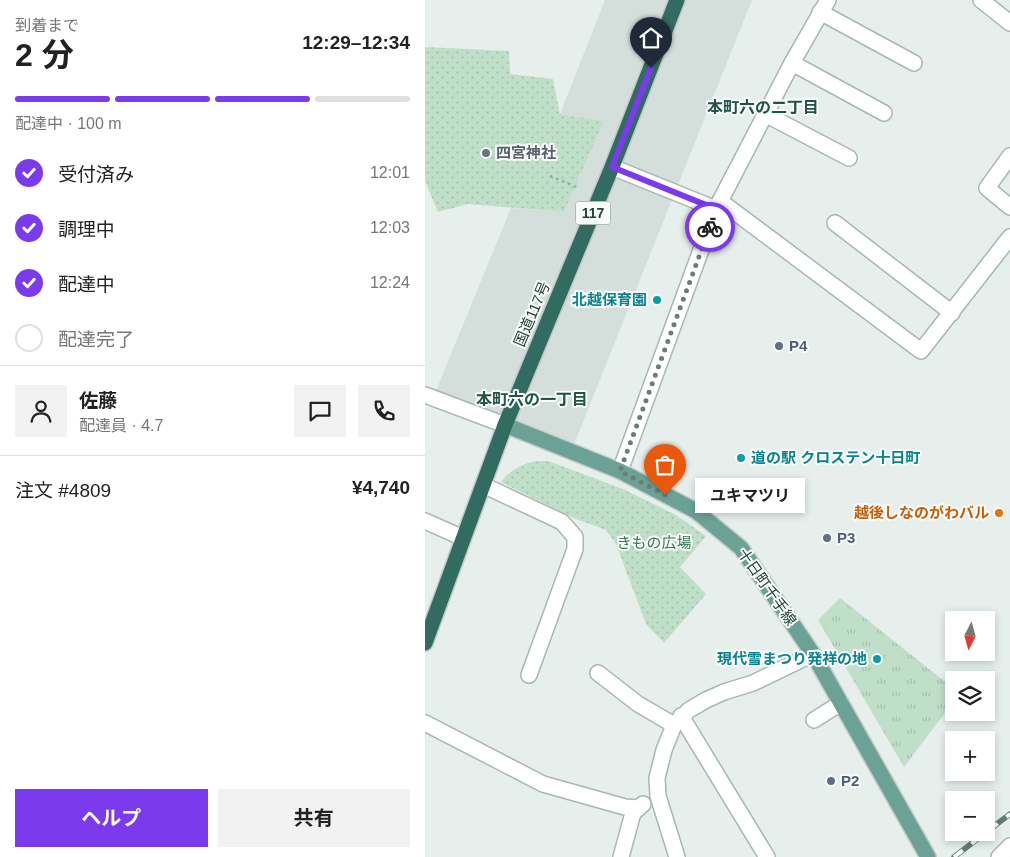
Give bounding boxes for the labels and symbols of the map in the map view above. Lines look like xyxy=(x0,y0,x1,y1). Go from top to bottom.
pin xyxy=(630,17,672,68)
district label: 本町六の二丁目 xyxy=(707,99,819,116)
place label: 四宮神社 xyxy=(496,144,556,161)
marker: 四宮神社 xyxy=(480,147,492,159)
road number: 117 xyxy=(575,202,611,224)
courier xyxy=(685,202,735,252)
street label: 国道117号 xyxy=(510,279,553,349)
place label: 北越保育園 xyxy=(572,291,647,308)
marker: 北越保育園 xyxy=(651,294,663,306)
place label: P4 xyxy=(789,337,808,354)
marker: P4 xyxy=(773,340,785,352)
district label: 本町六の一丁目 xyxy=(476,391,588,408)
pin xyxy=(644,444,686,495)
place label: 道の駅 クロステン十日町 xyxy=(751,449,920,466)
marker: 道の駅 クロステン十日町 xyxy=(735,452,747,464)
callout: ユキマツリ xyxy=(695,478,805,512)
place label: 越後しなのがわバル xyxy=(854,504,989,521)
marker: 越後しなのがわバル xyxy=(993,507,1005,519)
place label: P3 xyxy=(837,529,855,546)
marker: P3 xyxy=(821,532,833,544)
park label: きもの広場 xyxy=(616,534,692,551)
street label: 十日町千手線 xyxy=(735,545,800,628)
north arrow xyxy=(945,611,995,661)
place label: 現代雪まつり発祥の地 xyxy=(717,650,867,667)
marker: 現代雪まつり発祥の地 xyxy=(871,653,883,665)
place label: P2 xyxy=(841,772,859,789)
marker: P2 xyxy=(825,775,837,787)

